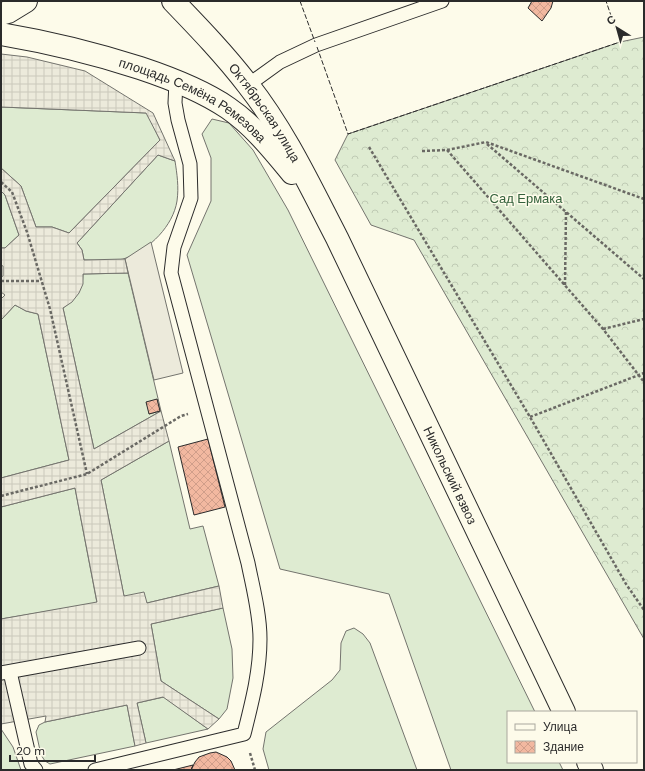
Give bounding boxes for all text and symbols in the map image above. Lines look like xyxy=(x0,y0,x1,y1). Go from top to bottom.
north arrow xyxy=(597,8,637,48)
text: С xyxy=(604,12,618,28)
street label: площадь Семёна Ремезова xyxy=(117,53,271,146)
street label: Октябрьская улица xyxy=(225,59,305,166)
park label: Сад Ермака xyxy=(489,190,563,207)
street label: Никольский взвоз xyxy=(420,424,481,527)
legend xyxy=(507,711,637,763)
text: Улица xyxy=(543,719,577,735)
scale bar xyxy=(10,737,95,763)
text: Здание xyxy=(543,739,584,755)
text: 20 m xyxy=(16,743,45,759)

